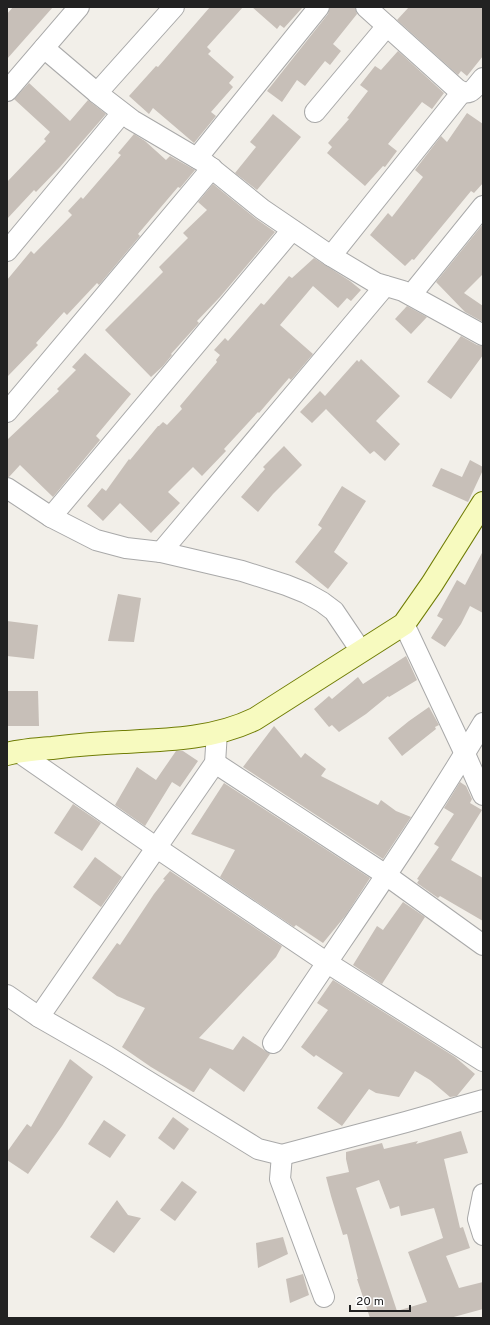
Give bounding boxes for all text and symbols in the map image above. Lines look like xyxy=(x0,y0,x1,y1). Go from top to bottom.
scale bar xyxy=(350,1287,410,1313)
text: 20 m xyxy=(356,1294,384,1310)

